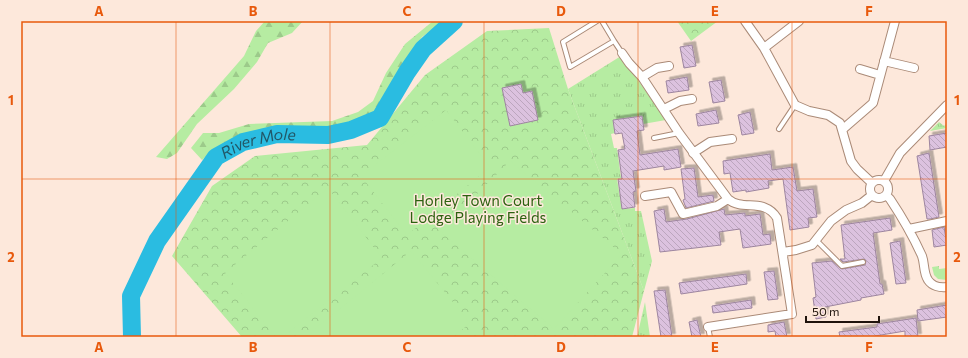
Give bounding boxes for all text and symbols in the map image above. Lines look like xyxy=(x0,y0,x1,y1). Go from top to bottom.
text: A xyxy=(94,3,104,19)
text: B xyxy=(249,3,258,19)
text: C xyxy=(403,3,412,19)
text: D xyxy=(556,3,566,19)
text: E xyxy=(711,3,719,19)
text: F xyxy=(865,3,873,19)
text: 1 xyxy=(8,92,14,108)
text: 1 xyxy=(954,92,960,108)
water label: River Mole xyxy=(217,124,297,162)
park label: Horley Town Court Lodge Playing Fields xyxy=(410,191,547,226)
text: 2 xyxy=(7,249,15,265)
text: 2 xyxy=(953,249,961,265)
scale bar xyxy=(806,298,879,324)
text: 50 m xyxy=(812,304,840,318)
text: A xyxy=(94,339,104,355)
text: B xyxy=(249,339,258,355)
text: C xyxy=(403,339,412,355)
text: D xyxy=(556,339,566,355)
text: E xyxy=(711,339,719,355)
text: F xyxy=(865,339,873,355)

